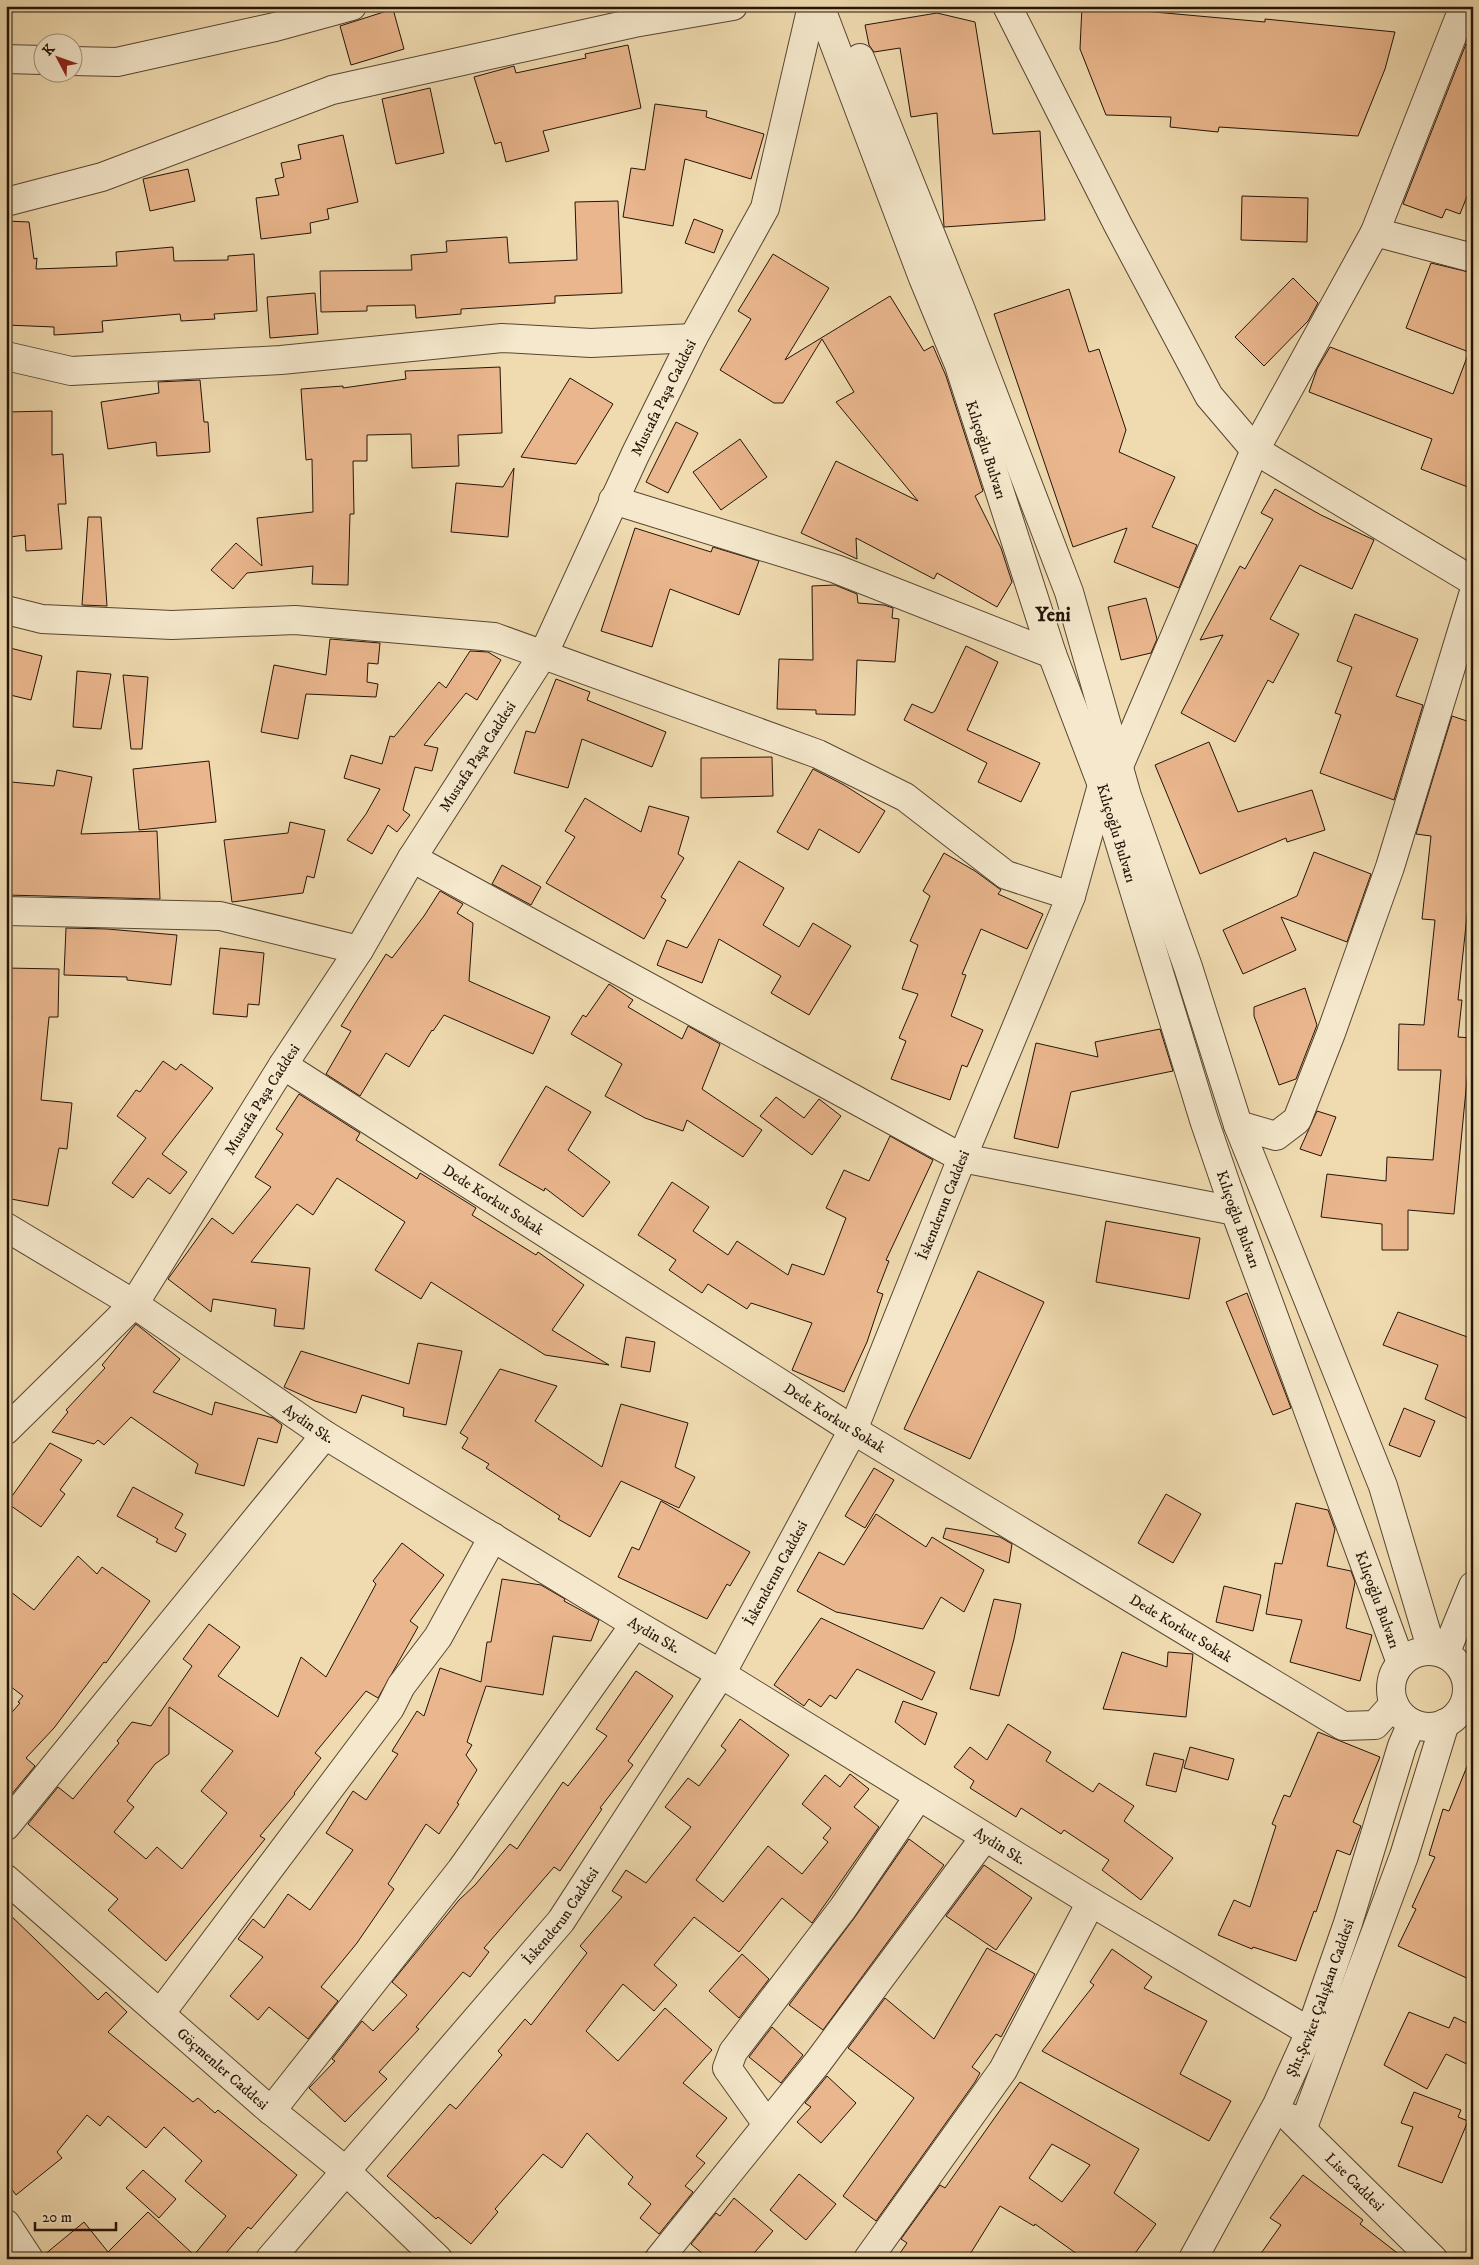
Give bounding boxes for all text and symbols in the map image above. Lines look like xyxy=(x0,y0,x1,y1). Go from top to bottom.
north arrow xyxy=(32,32,82,82)
text: K xyxy=(39,40,60,60)
street label: Mustafa Paşa Caddesi xyxy=(627,336,700,459)
street label: Kılıçoğlu Bulvarı xyxy=(962,398,1011,501)
district label: Yeni xyxy=(1034,603,1071,628)
street label: Mustafa Paşa Caddesi xyxy=(435,698,520,815)
street label: Kılıçoğlu Bulvarı xyxy=(1093,781,1141,885)
street label: Mustafa Paşa Caddesi xyxy=(220,1040,304,1158)
street label: İskenderun Caddesi xyxy=(913,1147,974,1263)
street label: Dede Korkut Sokak xyxy=(439,1160,548,1240)
street label: Kılıçoğlu Bulvarı xyxy=(1212,1168,1265,1271)
street label: Dede Korkut Sokak xyxy=(780,1379,890,1457)
street label: Aydin Sk. xyxy=(279,1400,337,1448)
street label: İskenderun Caddesi xyxy=(739,1517,812,1629)
street label: Kılıçoğlu Bulvarı xyxy=(1351,1548,1404,1651)
street label: Dede Korkut Sokak xyxy=(1126,1590,1236,1667)
street label: Aydin Sk. xyxy=(624,1612,684,1658)
street label: Aydin Sk. xyxy=(970,1823,1029,1869)
street label: İskenderun Caddesi xyxy=(518,1863,603,1968)
street label: Şht.Şevket Çalışkan Caddesi xyxy=(1282,1917,1358,2080)
street label: Göçmenler Caddesi xyxy=(173,2024,272,2114)
street label: Lise Caddesi xyxy=(1321,2149,1388,2215)
scale bar xyxy=(35,2200,116,2232)
text: 20 m xyxy=(42,2208,72,2227)

